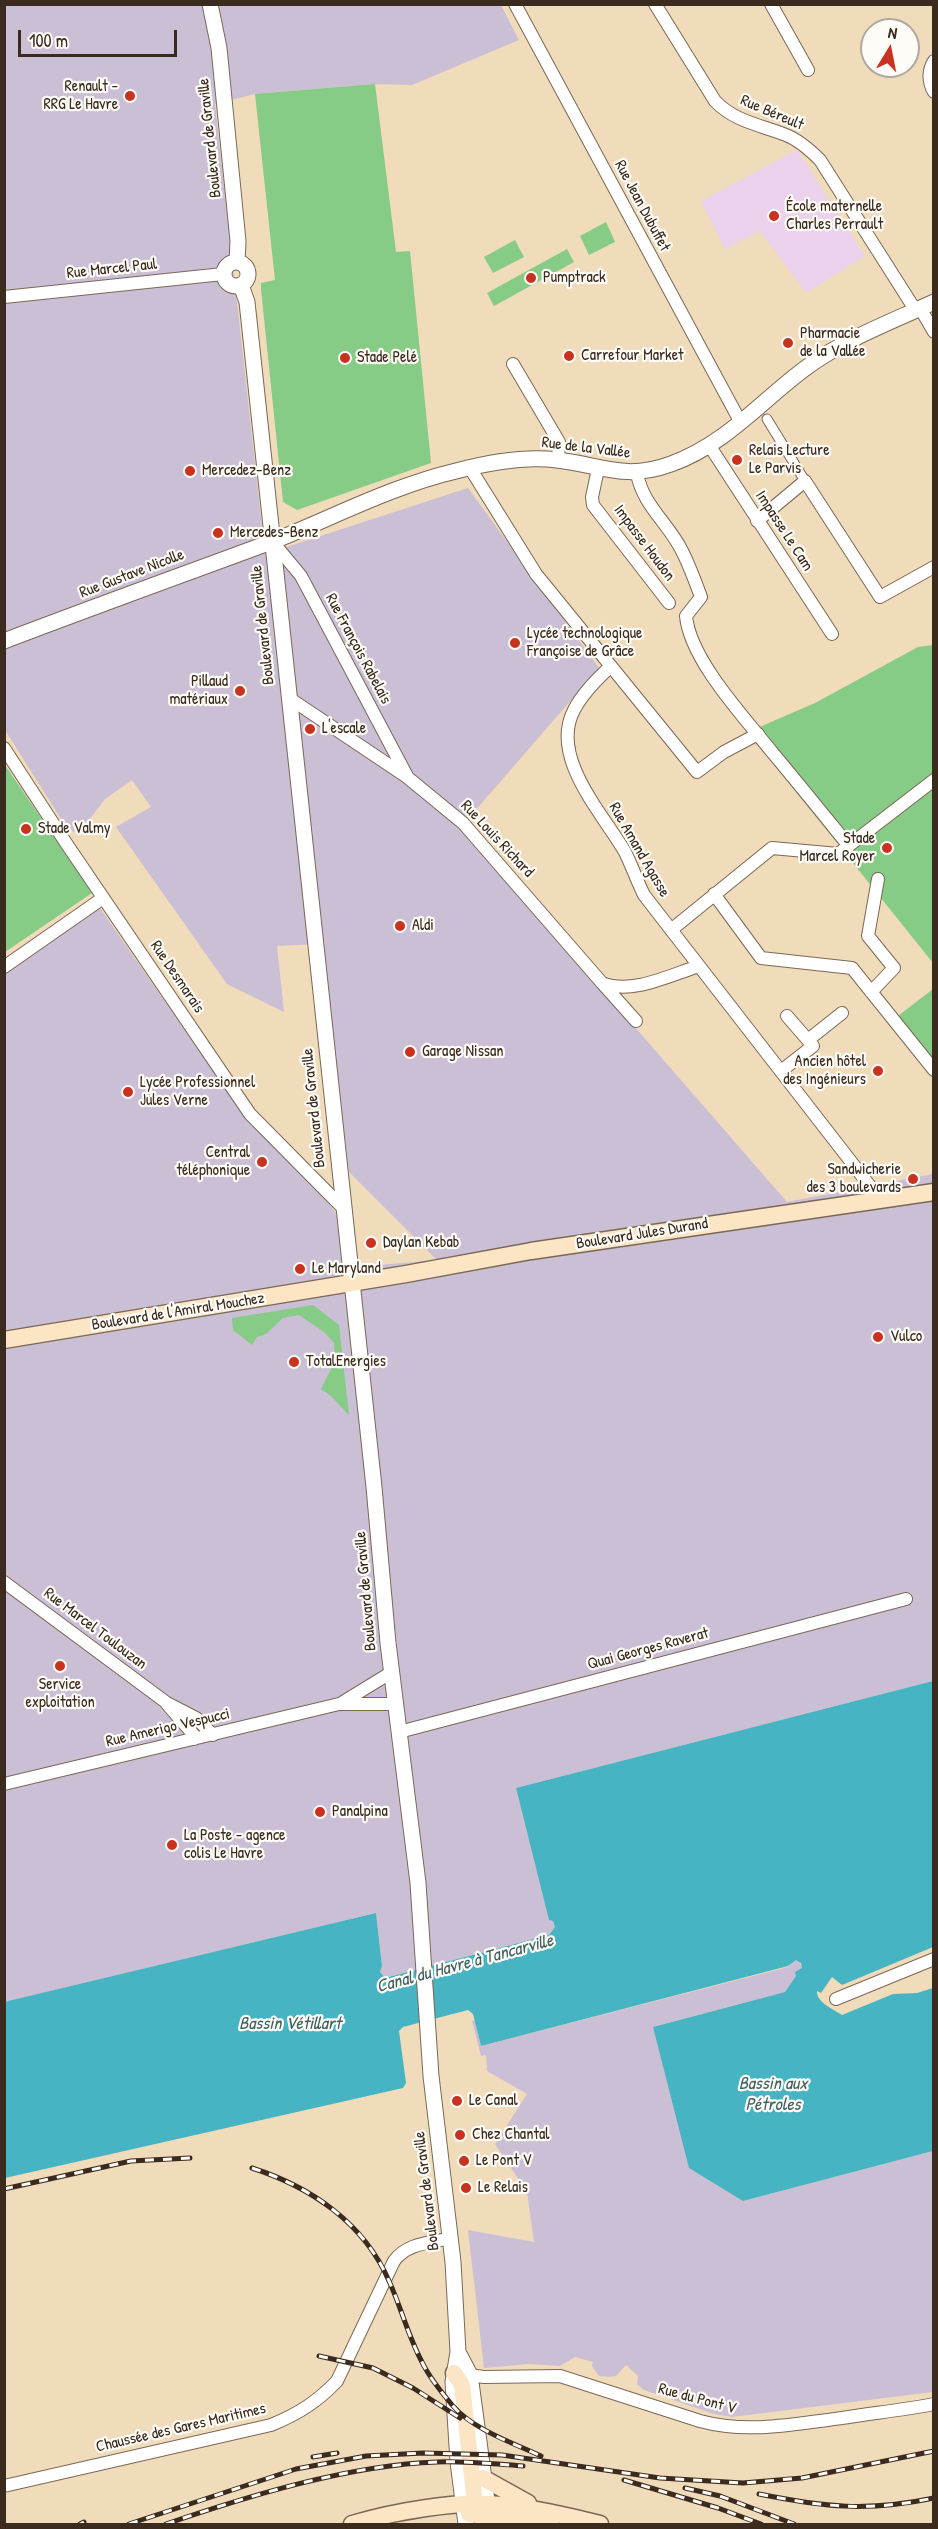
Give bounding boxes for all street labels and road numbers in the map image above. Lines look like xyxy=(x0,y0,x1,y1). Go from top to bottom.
street label: Boulevard de Graville xyxy=(194,77,226,199)
street label: Rue Béreult xyxy=(737,91,807,135)
street label: Rue Jean Dubuffet xyxy=(610,157,674,255)
street label: Rue Marcel Paul xyxy=(66,255,158,283)
street label: Rue de la Vallée xyxy=(541,433,631,463)
street label: Impasse Le Cam xyxy=(751,487,817,575)
street label: Impasse Houdon xyxy=(609,501,679,585)
street label: Rue Gustave Nicolle xyxy=(77,545,187,603)
street label: Boulevard de Graville xyxy=(247,564,279,686)
street label: Rue François Rabelais xyxy=(321,591,395,707)
street label: Rue Louis Richard xyxy=(456,796,538,882)
street label: Rue Amand Agasse xyxy=(604,799,674,901)
street label: Rue Desmarais xyxy=(146,937,208,1017)
street label: Boulevard de Graville xyxy=(298,1047,330,1169)
street label: Boulevard Jules Durand xyxy=(575,1214,709,1254)
street label: Boulevard de l'Amiral Mouchez xyxy=(90,1289,266,1335)
street label: Boulevard de Graville xyxy=(351,1530,381,1652)
street label: Rue Marcel Toulouzan xyxy=(40,1584,150,1674)
street label: Quai Georges Raverat xyxy=(585,1624,711,1674)
street label: Rue Amerigo Vespucci xyxy=(104,1704,232,1752)
street label: Boulevard de Graville xyxy=(410,2130,444,2252)
street label: Rue du Pont V xyxy=(656,2379,738,2419)
street label: Chaussée des Gares Maritimes xyxy=(94,2399,268,2457)

